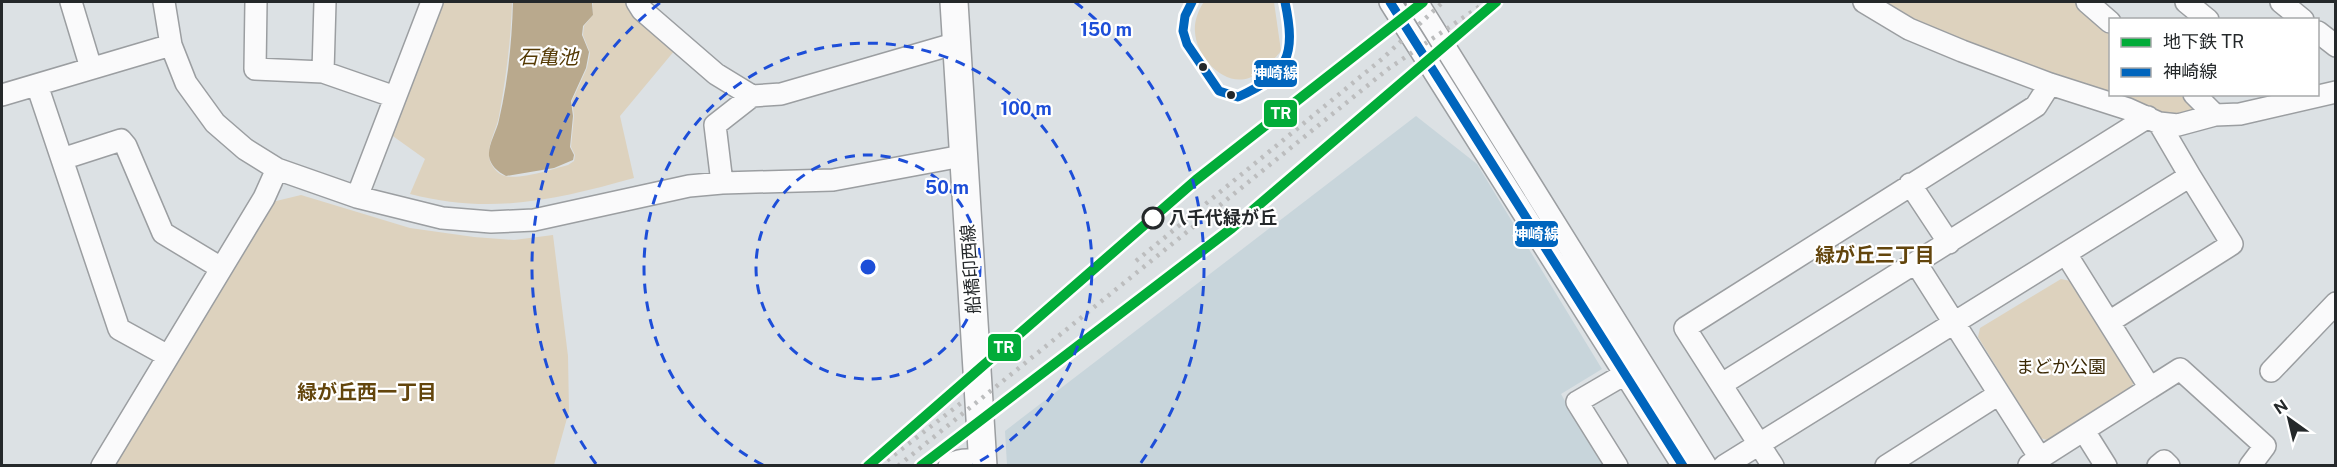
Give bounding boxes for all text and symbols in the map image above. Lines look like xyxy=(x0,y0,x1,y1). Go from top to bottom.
legend xyxy=(2109,18,2319,96)
text: 150 m xyxy=(1080,19,1132,40)
text: 地下鉄 TR xyxy=(2163,31,2244,52)
water label: 石亀池 xyxy=(518,45,580,69)
line badge: 神崎線 xyxy=(1253,59,1298,88)
unlabelled marker xyxy=(1197,61,1209,73)
text: 神崎線 xyxy=(2163,61,2217,82)
text: 神崎線 xyxy=(1251,64,1299,83)
unlabelled marker xyxy=(1225,89,1237,101)
text: 100 m xyxy=(1000,98,1052,119)
line badge: TR xyxy=(1263,99,1298,128)
text: TR xyxy=(1271,104,1292,123)
text: 50 m xyxy=(925,177,969,198)
marker: 八千代緑が丘 xyxy=(1142,207,1164,229)
place label: 八千代緑が丘 xyxy=(1169,207,1277,228)
line badge: 神崎線 xyxy=(1514,220,1559,248)
street label: 船橋印西線 xyxy=(957,223,984,315)
text: 神崎線 xyxy=(1512,225,1560,244)
district label: 緑が丘三丁目 xyxy=(1815,243,1935,267)
centre of rings xyxy=(858,257,878,277)
line badge: TR xyxy=(987,333,1022,362)
text: TR xyxy=(994,338,1015,357)
park label: まどか公園 xyxy=(2016,356,2106,377)
district label: 緑が丘西一丁目 xyxy=(297,380,437,404)
north arrow xyxy=(2259,389,2319,449)
text: N xyxy=(2270,396,2291,418)

